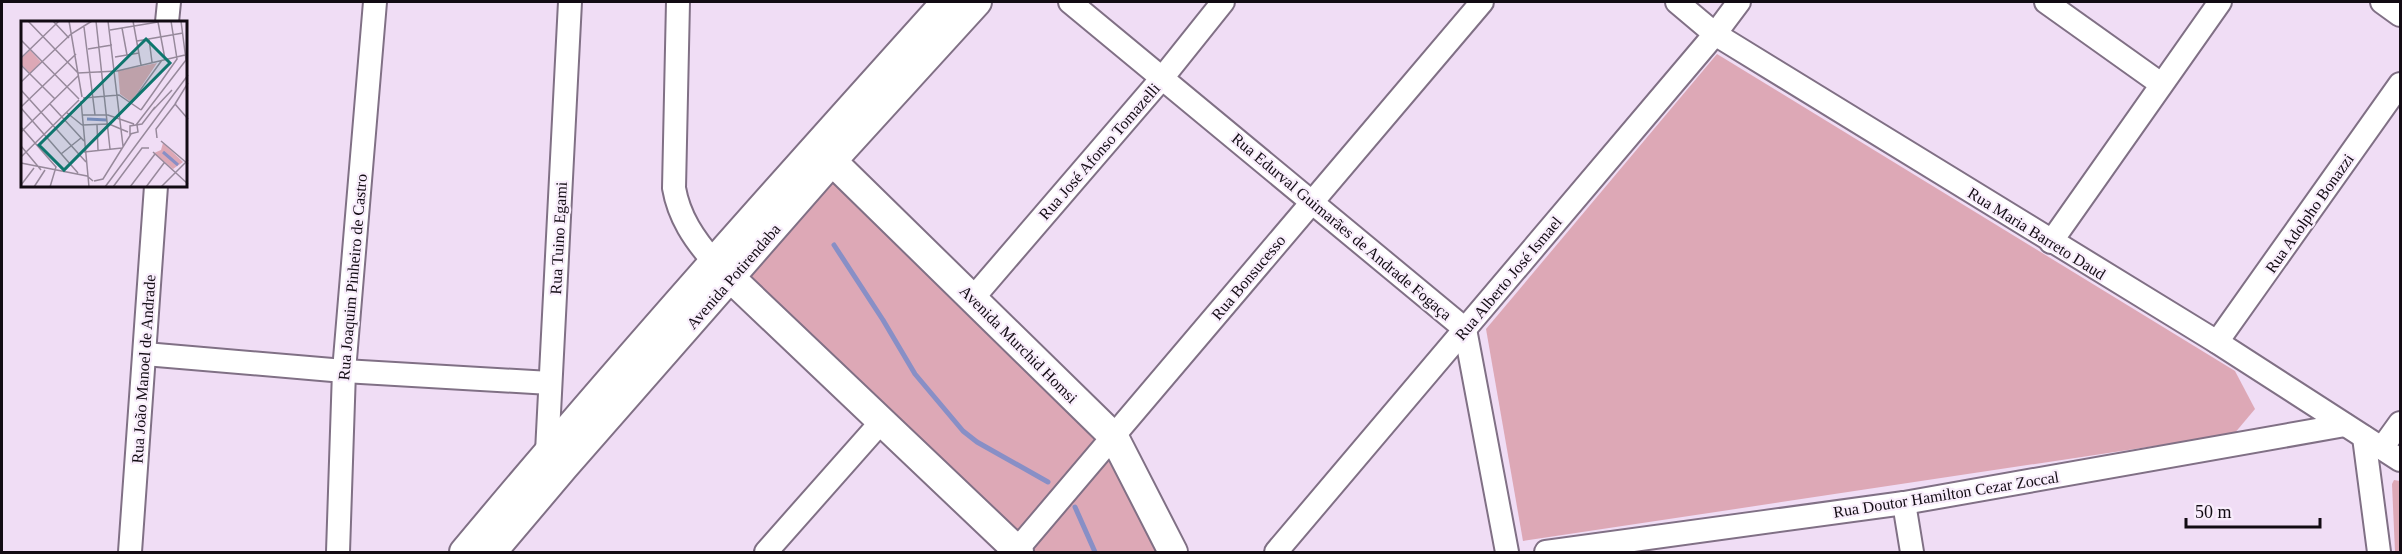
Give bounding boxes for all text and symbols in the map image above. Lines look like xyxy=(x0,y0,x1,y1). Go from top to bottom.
inset map xyxy=(21,21,188,188)
street label: Rua José Afonso Tomazelli xyxy=(1036,79,1164,223)
street label: Rua Edurval Guimarães de Andrade Fogaça xyxy=(1228,129,1455,324)
street label: Rua Adolpho Bonazzi xyxy=(2262,150,2358,277)
street label: Rua Joaquim Pinheiro de Castro xyxy=(335,173,371,381)
street label: Rua Tuino Egami xyxy=(547,181,571,295)
street label: Rua Maria Barreto Daud xyxy=(1965,184,2108,283)
street label: Rua Alberto José Ismael xyxy=(1452,213,1565,344)
street label: Avenida Potirendaba xyxy=(683,220,784,332)
street label: Rua Bonsucesso xyxy=(1208,232,1289,323)
street label: Rua João Manoel de Andrade xyxy=(128,274,159,464)
street label: Avenida Murchid Homsi xyxy=(956,282,1081,407)
street label: Rua Doutor Hamilton Cezar Zoccal xyxy=(1832,468,2061,521)
scale bar xyxy=(2186,491,2320,529)
text: 50 m xyxy=(2195,502,2232,522)

